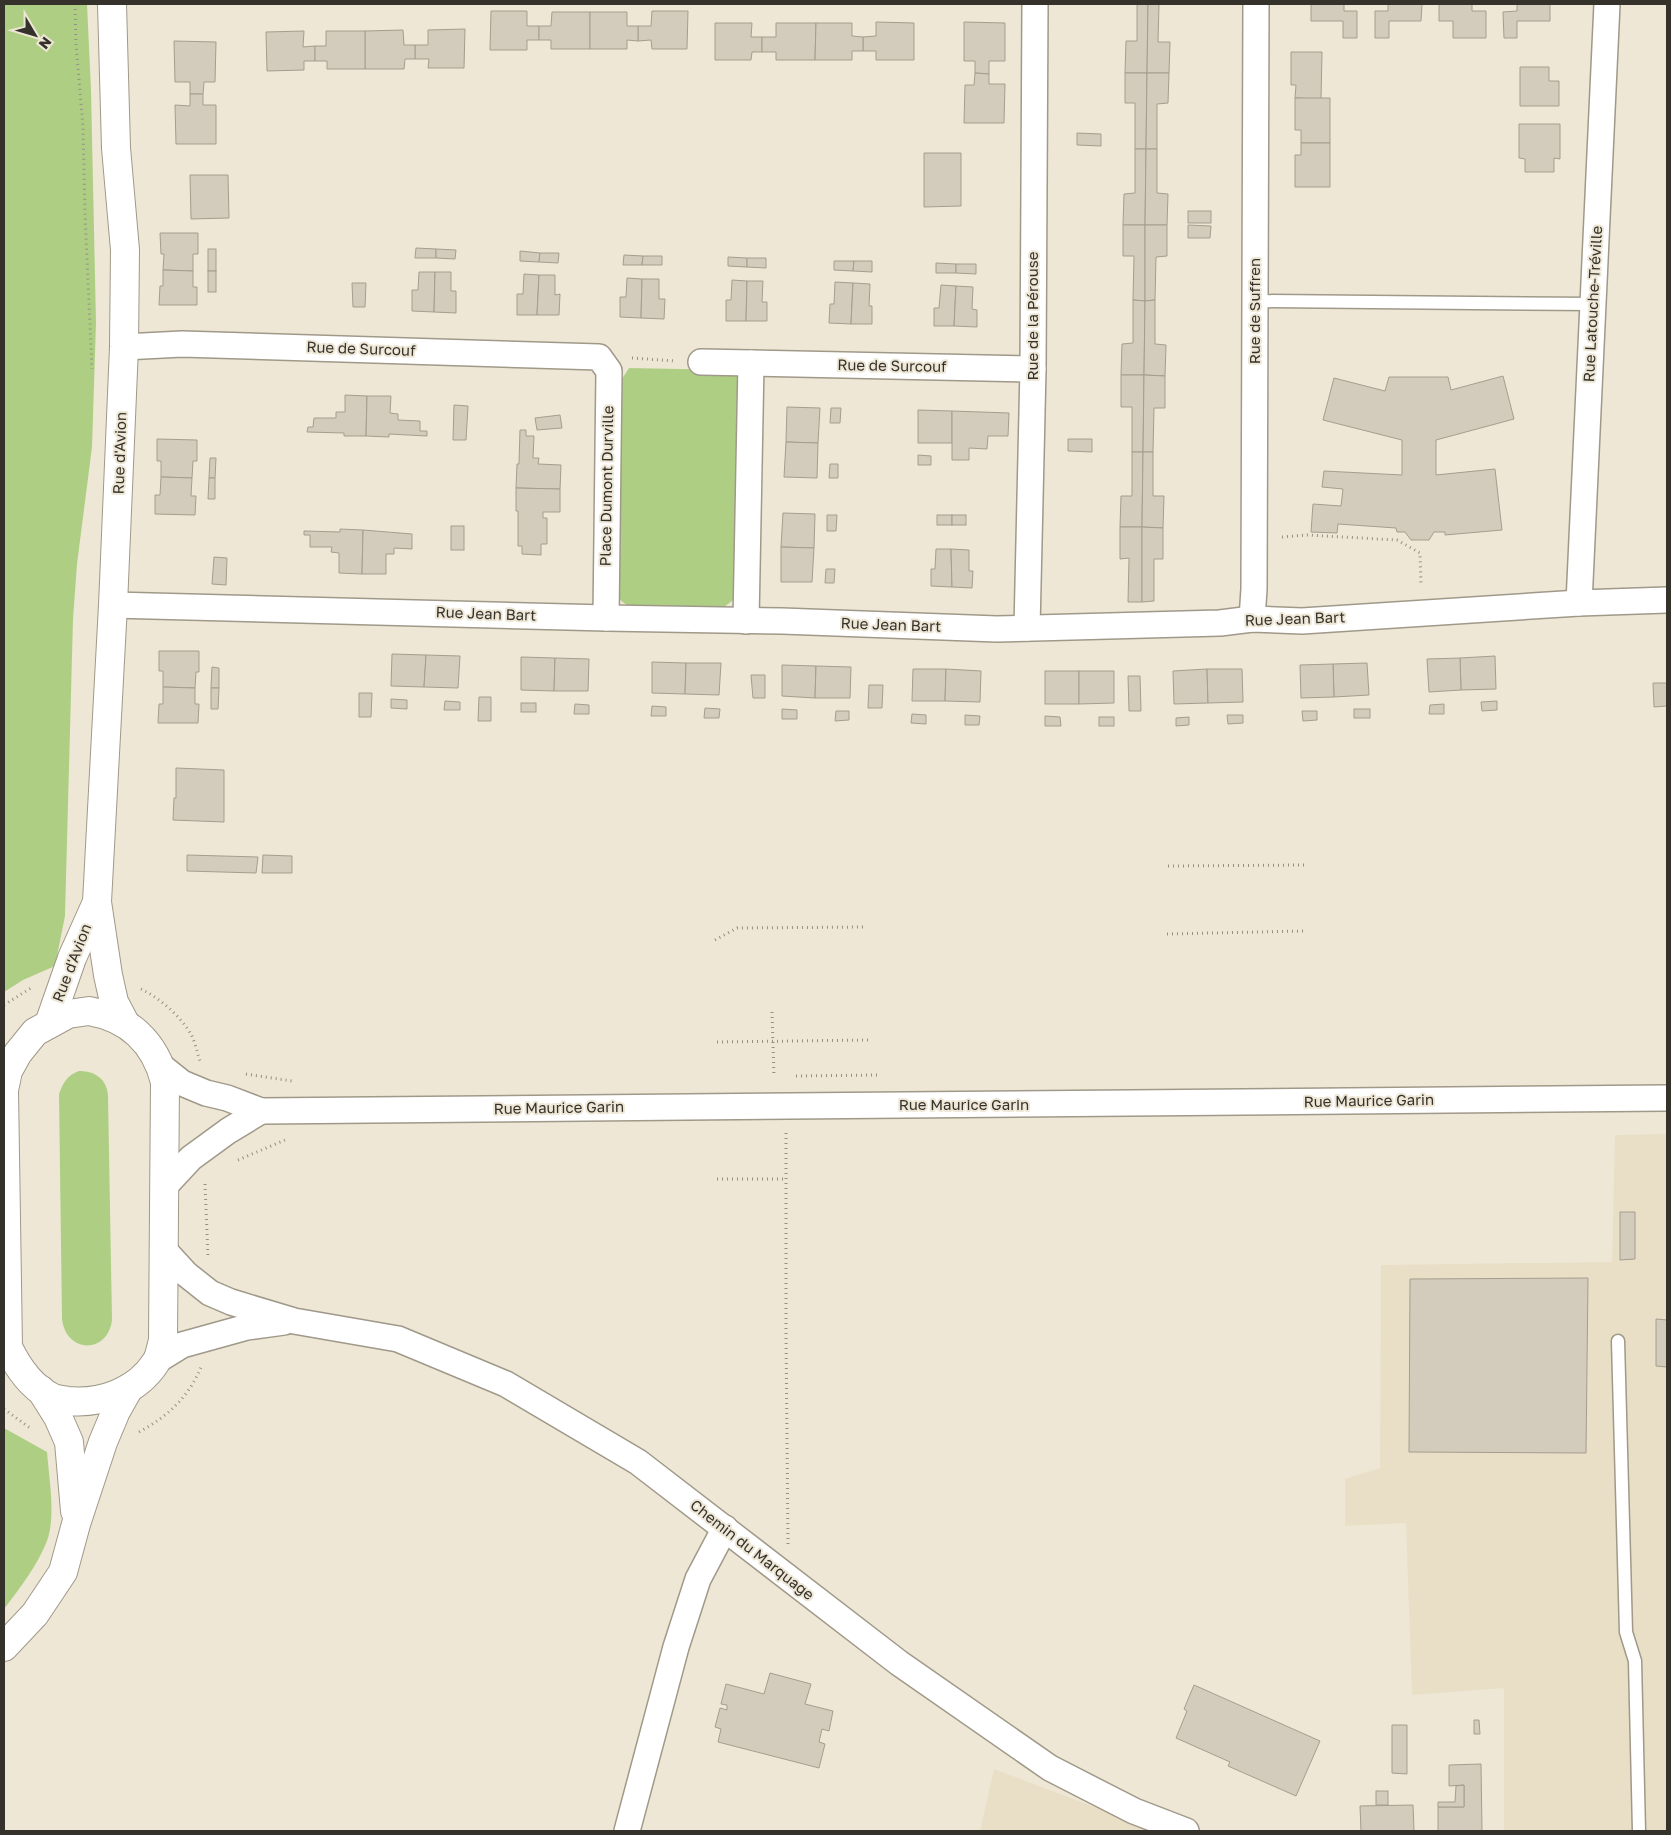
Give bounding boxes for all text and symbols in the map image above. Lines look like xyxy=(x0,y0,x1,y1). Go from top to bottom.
north arrow xyxy=(10,10,60,60)
text: N xyxy=(36,34,56,53)
street label: Rue Latouche-Tréville xyxy=(1579,225,1605,383)
street label: Rue de la Pérouse xyxy=(1023,251,1041,380)
street label: Rue de Suffren xyxy=(1245,258,1263,364)
street label: Rue de Surcouf xyxy=(306,337,416,359)
street label: Rue de Surcouf xyxy=(837,355,947,375)
street label: Place Dumont Durville xyxy=(596,405,616,567)
street label: Rue d'Avion xyxy=(109,411,129,495)
street label: Rue Jean Bart xyxy=(435,602,537,624)
street label: Rue Jean Bart xyxy=(1244,607,1346,629)
street label: Rue Jean Bart xyxy=(840,613,942,635)
street label: Rue d'Avion xyxy=(48,921,94,1004)
street label: Rue Maurice Garin xyxy=(1304,1090,1434,1110)
street label: Rue Maurice Garin xyxy=(899,1095,1029,1113)
street label: Rue Maurice Garin xyxy=(494,1097,624,1117)
street label: Chemin du Marquage xyxy=(687,1495,818,1603)

